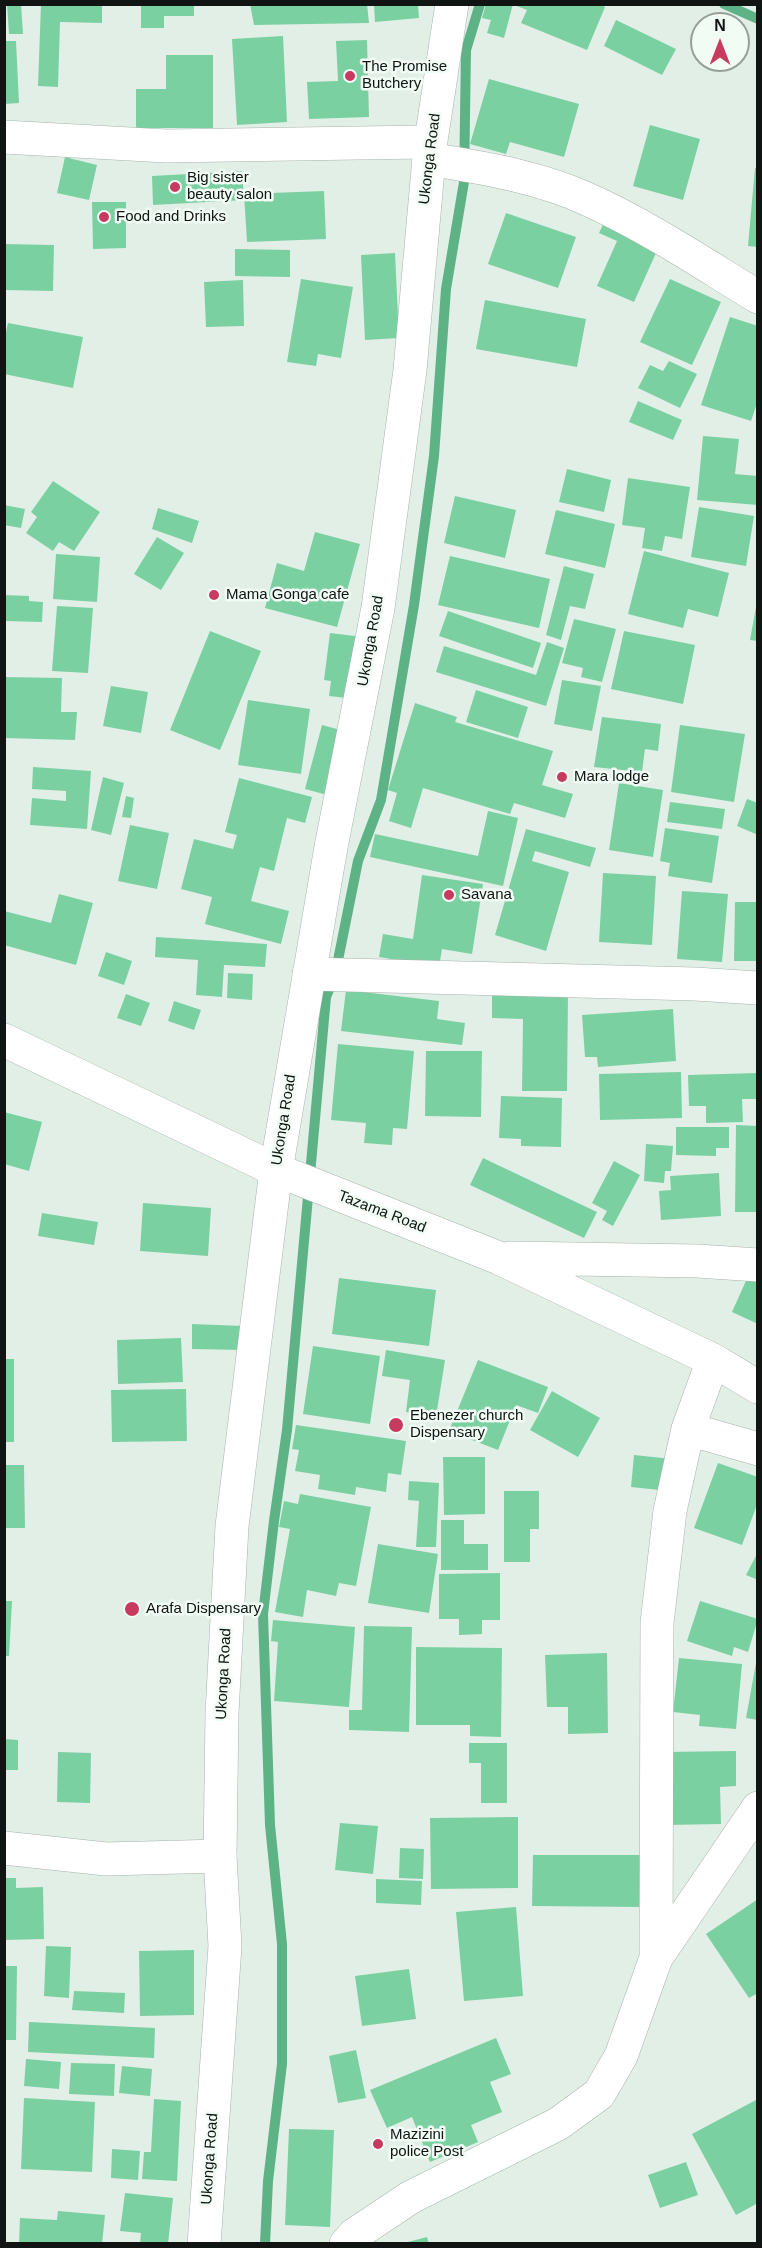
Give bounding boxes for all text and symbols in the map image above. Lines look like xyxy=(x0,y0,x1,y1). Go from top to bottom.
north arrow xyxy=(690,12,750,72)
text: N xyxy=(714,17,726,34)
place label: The Promise Butchery xyxy=(362,58,447,93)
marker: The Promise Butchery xyxy=(343,69,357,83)
street label: Ukonga Road xyxy=(415,112,445,206)
place label: Big sister beauty salon xyxy=(187,169,272,204)
marker: Big sister beauty salon xyxy=(168,180,182,194)
place label: Food and Drinks xyxy=(116,208,226,226)
marker: Food and Drinks xyxy=(97,210,111,224)
place label: Mama Gonga cafe xyxy=(226,586,349,604)
marker: Mama Gonga cafe xyxy=(207,588,221,602)
street label: Ukonga Road xyxy=(354,594,388,688)
place label: Mara lodge xyxy=(574,768,649,786)
marker: Mara lodge xyxy=(555,770,569,784)
place label: Savana xyxy=(461,886,512,904)
marker: Savana xyxy=(442,888,456,902)
street label: Ukonga Road xyxy=(268,1073,300,1167)
street label: Tazama Road xyxy=(336,1187,428,1237)
place label: Ebenezer church Dispensary xyxy=(410,1407,523,1442)
marker: Ebenezer church Dispensary xyxy=(387,1416,405,1434)
marker: Arafa Dispensary xyxy=(123,1600,141,1618)
place label: Arafa Dispensary xyxy=(146,1600,261,1618)
street label: Ukonga Road xyxy=(213,1628,235,1720)
street label: Ukonga Road xyxy=(198,2113,222,2205)
place label: Mazizini police Post xyxy=(390,2126,463,2161)
marker: Mazizini police Post xyxy=(371,2137,385,2151)

